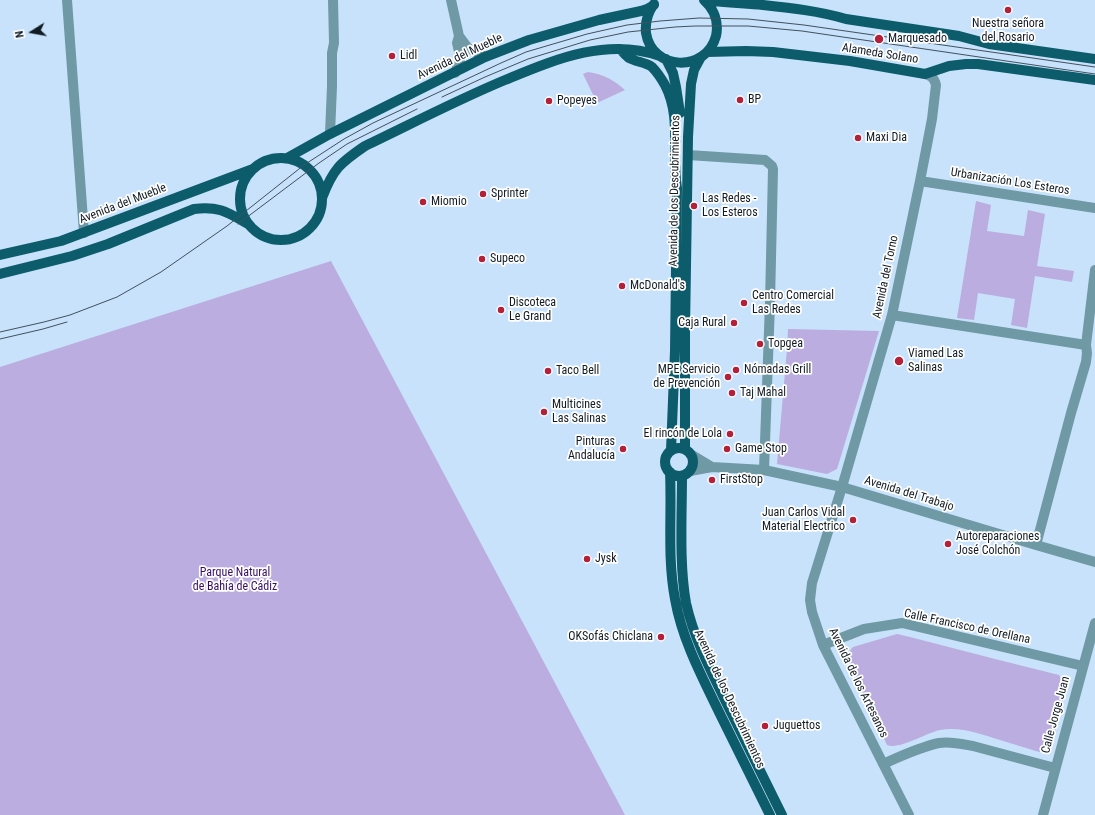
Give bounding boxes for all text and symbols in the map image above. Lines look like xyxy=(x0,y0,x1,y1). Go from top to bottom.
marker: Nuestra señora del Rosario xyxy=(1003,5,1013,15)
north arrow xyxy=(12,12,52,52)
place label: Nuestra señora del Rosario xyxy=(972,17,1044,45)
text: N xyxy=(13,30,27,39)
street label: Avenida del Mueble xyxy=(415,31,505,83)
place label: Marquesado xyxy=(888,32,947,46)
marker: Marquesado xyxy=(873,33,885,45)
street label: Alameda Solano xyxy=(841,41,919,67)
place label: Lidl xyxy=(400,49,417,63)
marker: Lidl xyxy=(387,51,397,61)
place label: BP xyxy=(748,93,761,107)
place label: Popeyes xyxy=(557,94,597,108)
marker: BP xyxy=(735,95,745,105)
marker: Popeyes xyxy=(544,96,554,106)
street label: Avenida de los Descubrimientos xyxy=(666,115,684,267)
place label: Maxi Dia xyxy=(866,131,907,145)
marker: Maxi Dia xyxy=(853,133,863,143)
street label: Urbanización Los Esteros xyxy=(950,165,1070,199)
street label: Avenida del Mueble xyxy=(77,181,169,227)
place label: Sprinter xyxy=(491,187,528,201)
marker: Sprinter xyxy=(478,189,488,199)
place label: Las Redes - Los Esteros xyxy=(702,192,758,220)
place label: Miomio xyxy=(431,195,467,209)
marker: Miomio xyxy=(418,197,428,207)
marker: Las Redes - Los Esteros xyxy=(689,201,699,211)
street label: Avenida del Torno xyxy=(870,234,902,320)
place label: Supeco xyxy=(490,252,525,266)
marker: Supeco xyxy=(477,254,487,264)
place label: McDonald's xyxy=(630,279,685,293)
marker: McDonald's xyxy=(617,281,627,291)
place label: Centro Comercial Las Redes xyxy=(752,289,834,317)
place label: Discoteca Le Grand xyxy=(509,296,556,324)
marker: Centro Comercial Las Redes xyxy=(739,298,749,308)
marker: Discoteca Le Grand xyxy=(496,305,506,315)
place label: Caja Rural xyxy=(678,316,726,330)
marker: Caja Rural xyxy=(729,318,739,328)
place label: Topgea xyxy=(768,337,803,351)
marker: Topgea xyxy=(755,339,765,349)
place label: Viamed Las Salinas xyxy=(908,347,964,375)
marker: Viamed Las Salinas xyxy=(893,355,905,367)
place label: MPE Servicio de Prevención xyxy=(653,363,720,391)
place label: Nómadas Grill xyxy=(744,363,811,377)
place label: Taco Bell xyxy=(556,364,599,378)
marker: Nómadas Grill xyxy=(731,365,741,375)
marker: Taco Bell xyxy=(543,366,553,376)
marker: MPE Servicio de Prevención xyxy=(723,372,733,382)
place label: Taj Mahal xyxy=(740,386,786,400)
marker: Taj Mahal xyxy=(727,388,737,398)
place label: Multicines Las Salinas xyxy=(552,398,606,426)
marker: Multicines Las Salinas xyxy=(539,407,549,417)
place label: El rincón de Lola xyxy=(644,427,722,441)
marker: El rincón de Lola xyxy=(725,429,735,439)
place label: Pinturas Andalucía xyxy=(568,435,615,463)
place label: Game Stop xyxy=(735,442,787,456)
marker: Pinturas Andalucía xyxy=(618,444,628,454)
marker: Game Stop xyxy=(722,444,732,454)
place label: FirstStop xyxy=(720,473,763,487)
street label: Avenida del Trabajo xyxy=(863,474,955,514)
marker: FirstStop xyxy=(707,475,717,485)
place label: Juan Carlos Vidal Material Electrico xyxy=(762,506,845,534)
marker: Juan Carlos Vidal Material Electrico xyxy=(848,515,858,525)
place label: Autoreparaciones José Colchón xyxy=(956,530,1039,558)
marker: Autoreparaciones José Colchón xyxy=(943,539,953,549)
place label: Jysk xyxy=(595,552,617,566)
marker: Jysk xyxy=(582,554,592,564)
park label: Parque Natural de Bahía de Cádiz xyxy=(193,566,277,594)
street label: Calle Francisco de Orellana xyxy=(903,607,1031,647)
street label: Avenida de los Artesanos xyxy=(825,626,891,740)
street label: Avenida de los Descubrimientos xyxy=(690,627,768,771)
place label: OKSofás Chiclana xyxy=(568,630,653,644)
marker: OKSofás Chiclana xyxy=(656,632,666,642)
street label: Calle Jorge Juan xyxy=(1039,675,1073,755)
place label: Juguettos xyxy=(773,719,820,733)
marker: Juguettos xyxy=(760,721,770,731)

